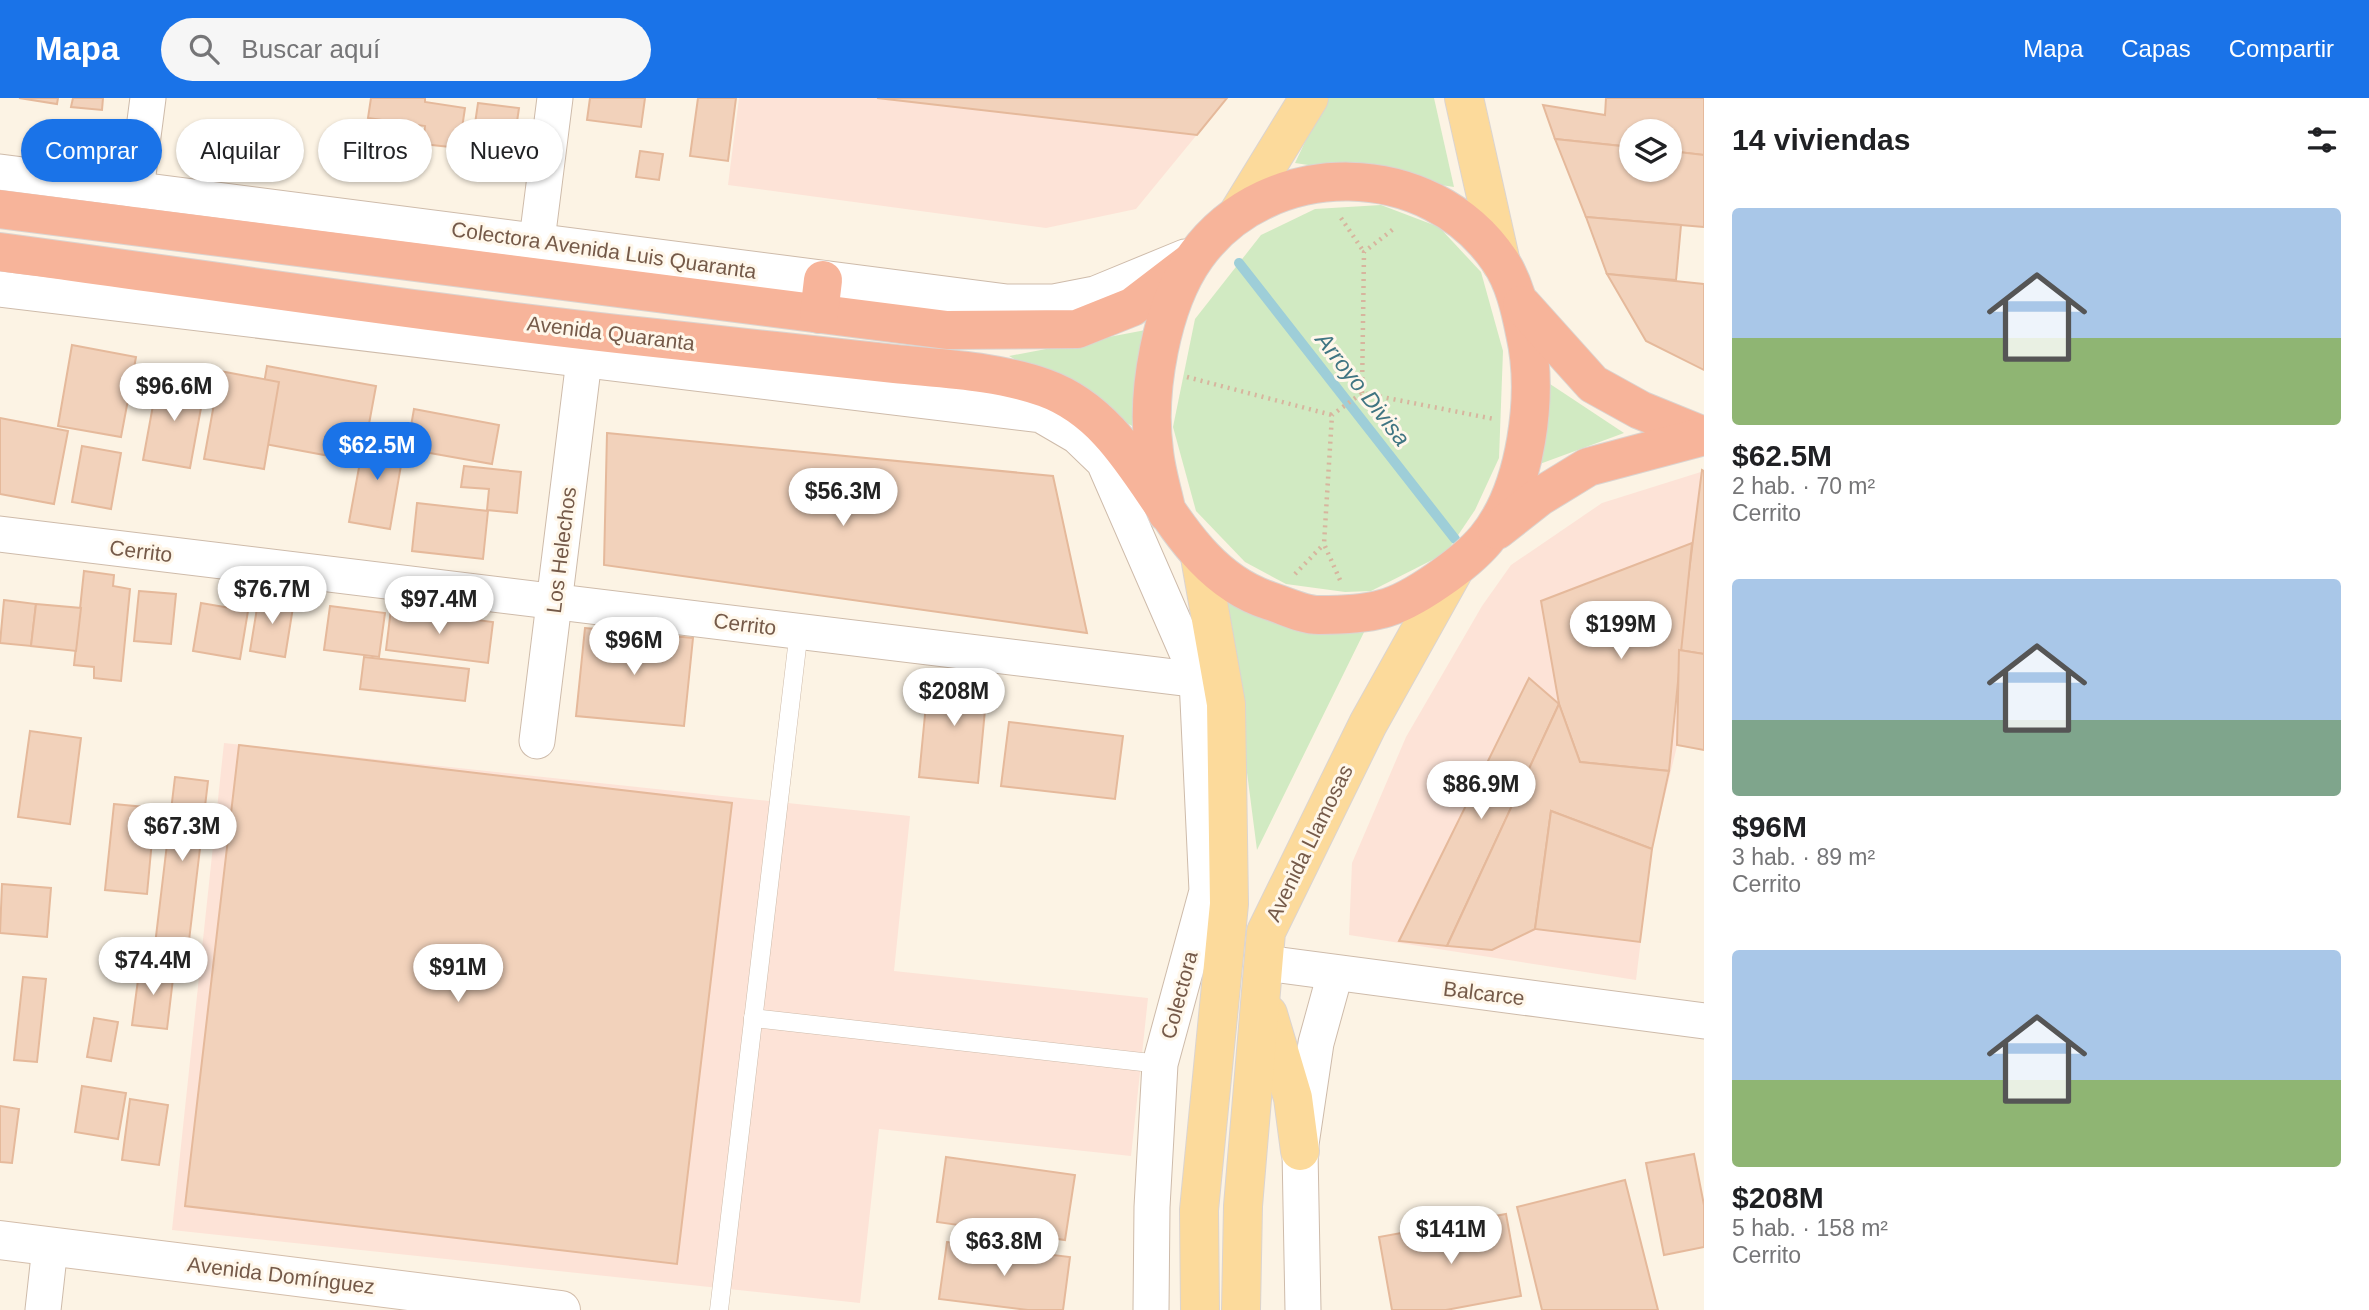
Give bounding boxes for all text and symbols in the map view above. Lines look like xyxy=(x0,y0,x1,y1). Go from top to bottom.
search box xyxy=(161,18,651,81)
text: Mapa xyxy=(35,30,119,67)
icon: search xyxy=(185,30,223,68)
text: Buscar aquí xyxy=(241,34,380,64)
text: Mapa xyxy=(2023,35,2083,62)
text: Capas xyxy=(2121,35,2191,62)
text: Compartir xyxy=(2229,35,2334,62)
chip: Comprar xyxy=(21,119,162,182)
chip: Alquilar xyxy=(176,119,304,182)
chip: Filtros xyxy=(318,119,432,182)
chip: Nuevo xyxy=(446,119,563,182)
map controls xyxy=(1619,119,1682,182)
button: layers xyxy=(1619,119,1682,182)
icon: filters xyxy=(2303,121,2341,159)
text: 14 viviendas xyxy=(1732,123,1910,156)
street label: Colectora Avenida Luis Quaranta xyxy=(450,217,758,283)
icon: home xyxy=(1974,254,2100,380)
street label: Avenida Quaranta xyxy=(526,311,697,355)
water label: Arroyo Divisa xyxy=(1309,326,1415,451)
pin: $96.6M xyxy=(117,364,231,423)
text: $96.6M xyxy=(136,373,212,399)
pin: $62.5M xyxy=(320,422,434,482)
text: $62.5M xyxy=(339,432,415,458)
text: $62.5M xyxy=(1732,439,1832,472)
pin: $56.3M xyxy=(786,468,900,528)
text: 2 hab. · 70 m² xyxy=(1732,473,1875,499)
text: $56.3M xyxy=(805,478,881,504)
street label: Los Helechos xyxy=(542,485,580,615)
text: Cerrito xyxy=(1732,500,1801,526)
street label: Cerrito xyxy=(108,536,174,566)
pin: $76.7M xyxy=(215,566,329,626)
text: $76.7M xyxy=(234,576,310,602)
pin: $97.4M xyxy=(382,576,496,636)
text: $97.4M xyxy=(401,586,477,612)
pin: $199M xyxy=(1572,602,1670,661)
street label: Cerrito xyxy=(712,609,778,639)
text: $199M xyxy=(1586,611,1656,637)
pin: $96M xyxy=(593,618,675,677)
icon: home xyxy=(1974,625,2100,751)
text: $96M xyxy=(605,627,663,653)
pin: $208M xyxy=(905,668,1003,728)
text: $208M xyxy=(919,678,989,704)
street label: Avenida Llamosas xyxy=(1261,761,1357,925)
pin: $86.9M xyxy=(1424,762,1538,821)
text: $86.9M xyxy=(1443,771,1519,797)
pin: $67.3M xyxy=(125,804,239,863)
text: $96M xyxy=(1732,810,1807,843)
text: $67.3M xyxy=(144,813,220,839)
text: 3 hab. · 89 m² xyxy=(1732,844,1875,870)
text: Cerrito xyxy=(1732,871,1801,897)
pin: $74.4M xyxy=(96,937,210,997)
pin: $91M xyxy=(417,944,499,1004)
text: $74.4M xyxy=(115,947,191,973)
street label: Colectora xyxy=(1156,948,1202,1041)
text: $91M xyxy=(429,954,487,980)
street label: Balcarce xyxy=(1442,977,1526,1009)
icon: home xyxy=(1974,996,2100,1122)
text: $208M xyxy=(1732,1181,1824,1214)
pin: $141M xyxy=(1402,1206,1500,1266)
text: 5 hab. · 158 m² xyxy=(1732,1215,1888,1241)
text: $141M xyxy=(1416,1216,1486,1242)
pin: $63.8M xyxy=(947,1218,1061,1278)
text: $63.8M xyxy=(966,1228,1042,1254)
text: Cerrito xyxy=(1732,1242,1801,1268)
street label: Avenida Domínguez xyxy=(186,1252,376,1298)

